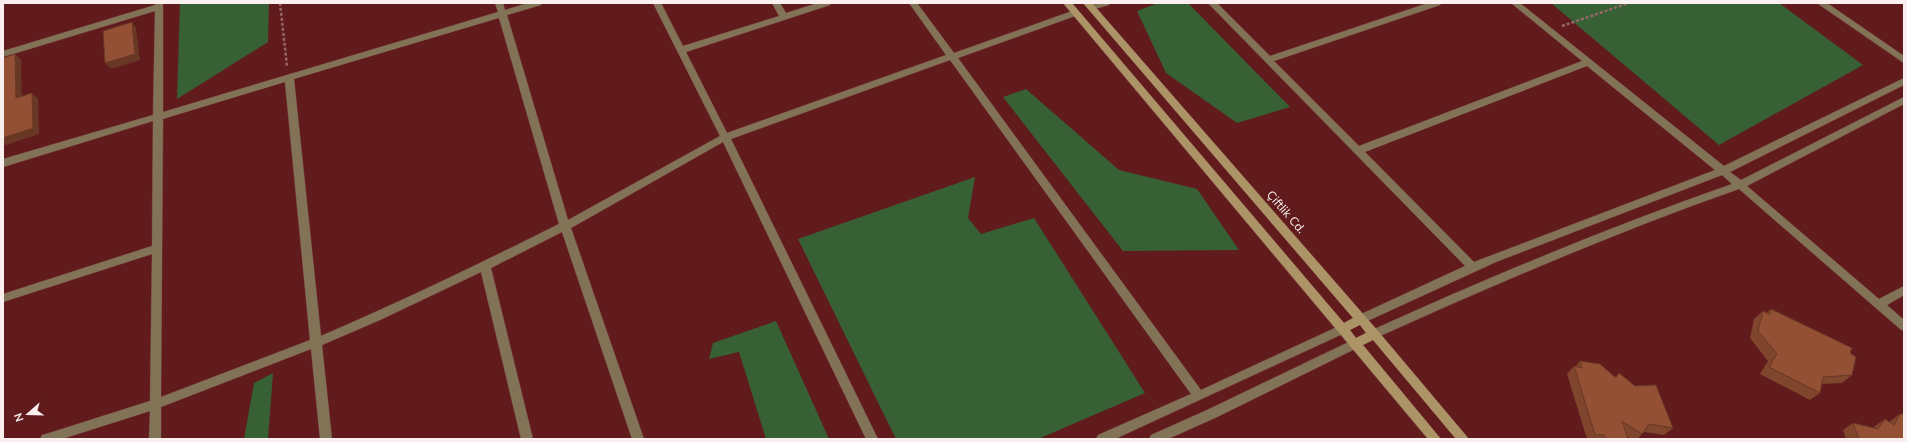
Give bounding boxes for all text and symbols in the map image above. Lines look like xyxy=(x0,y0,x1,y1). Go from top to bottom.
street label: Çiftlik Cd. xyxy=(1264,187,1309,236)
north arrow xyxy=(8,394,48,434)
text: N xyxy=(11,411,27,424)

